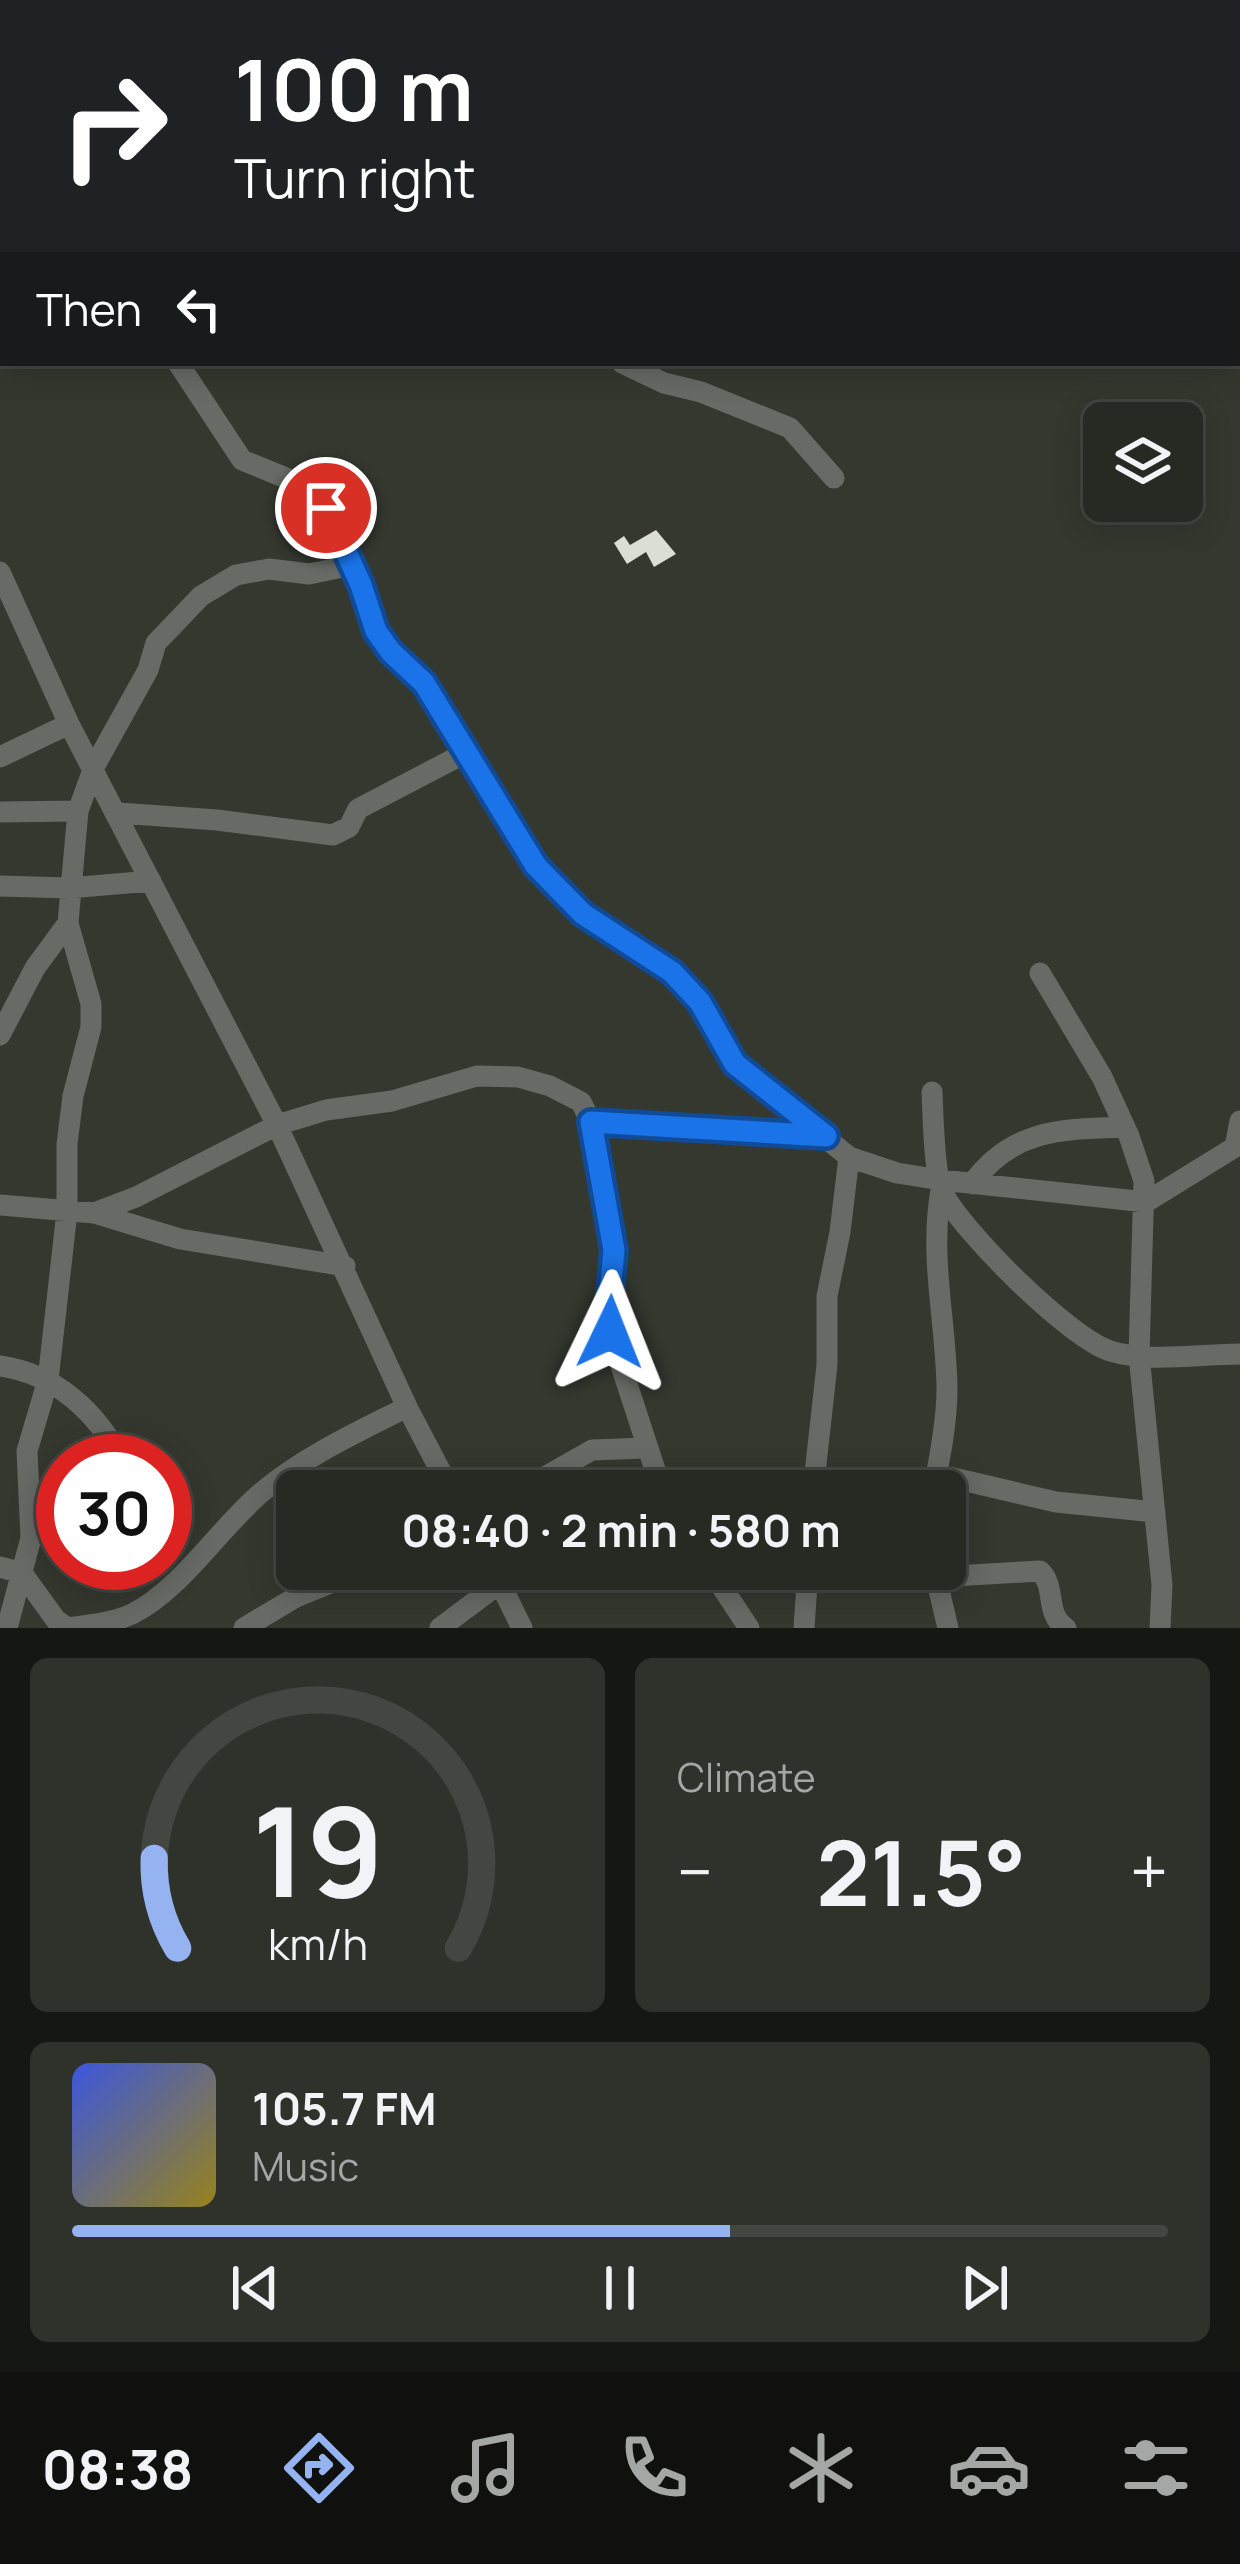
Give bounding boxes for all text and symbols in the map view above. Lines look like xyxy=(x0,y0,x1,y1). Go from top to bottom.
text: 100 m xyxy=(234,31,474,146)
icon: right xyxy=(36,48,192,204)
text: Turn right xyxy=(234,140,476,214)
icon: left xyxy=(166,276,232,342)
text: Then xyxy=(36,278,142,340)
map controls xyxy=(1083,402,1203,522)
button: layers xyxy=(1083,402,1203,522)
pin xyxy=(275,457,377,559)
icon: arrive xyxy=(293,475,359,541)
position arrow xyxy=(547,1269,673,1395)
speed limit sign: 30 xyxy=(36,1434,192,1590)
text: 08:40 · 2 min · 580 m xyxy=(401,1499,841,1561)
text: Climate xyxy=(677,1750,816,1804)
text: 19 xyxy=(251,1764,384,1934)
text: 21.5° xyxy=(816,1810,1026,1933)
text: − xyxy=(677,1826,713,1916)
text: + xyxy=(1130,1826,1168,1916)
text: km/h xyxy=(268,1914,367,1973)
text: 105.7 FM xyxy=(252,2077,436,2139)
text: Music xyxy=(252,2139,359,2193)
icon: previous xyxy=(222,2255,288,2321)
icon: pause xyxy=(587,2255,653,2321)
icon: next xyxy=(952,2255,1018,2321)
icon: directions xyxy=(277,2426,361,2510)
icon: music xyxy=(444,2426,528,2510)
icon: phone xyxy=(612,2426,696,2510)
icon: climate xyxy=(779,2426,863,2510)
icon: car xyxy=(947,2426,1031,2510)
icon: filters xyxy=(1114,2426,1198,2510)
text: 08:38 xyxy=(42,2431,193,2505)

